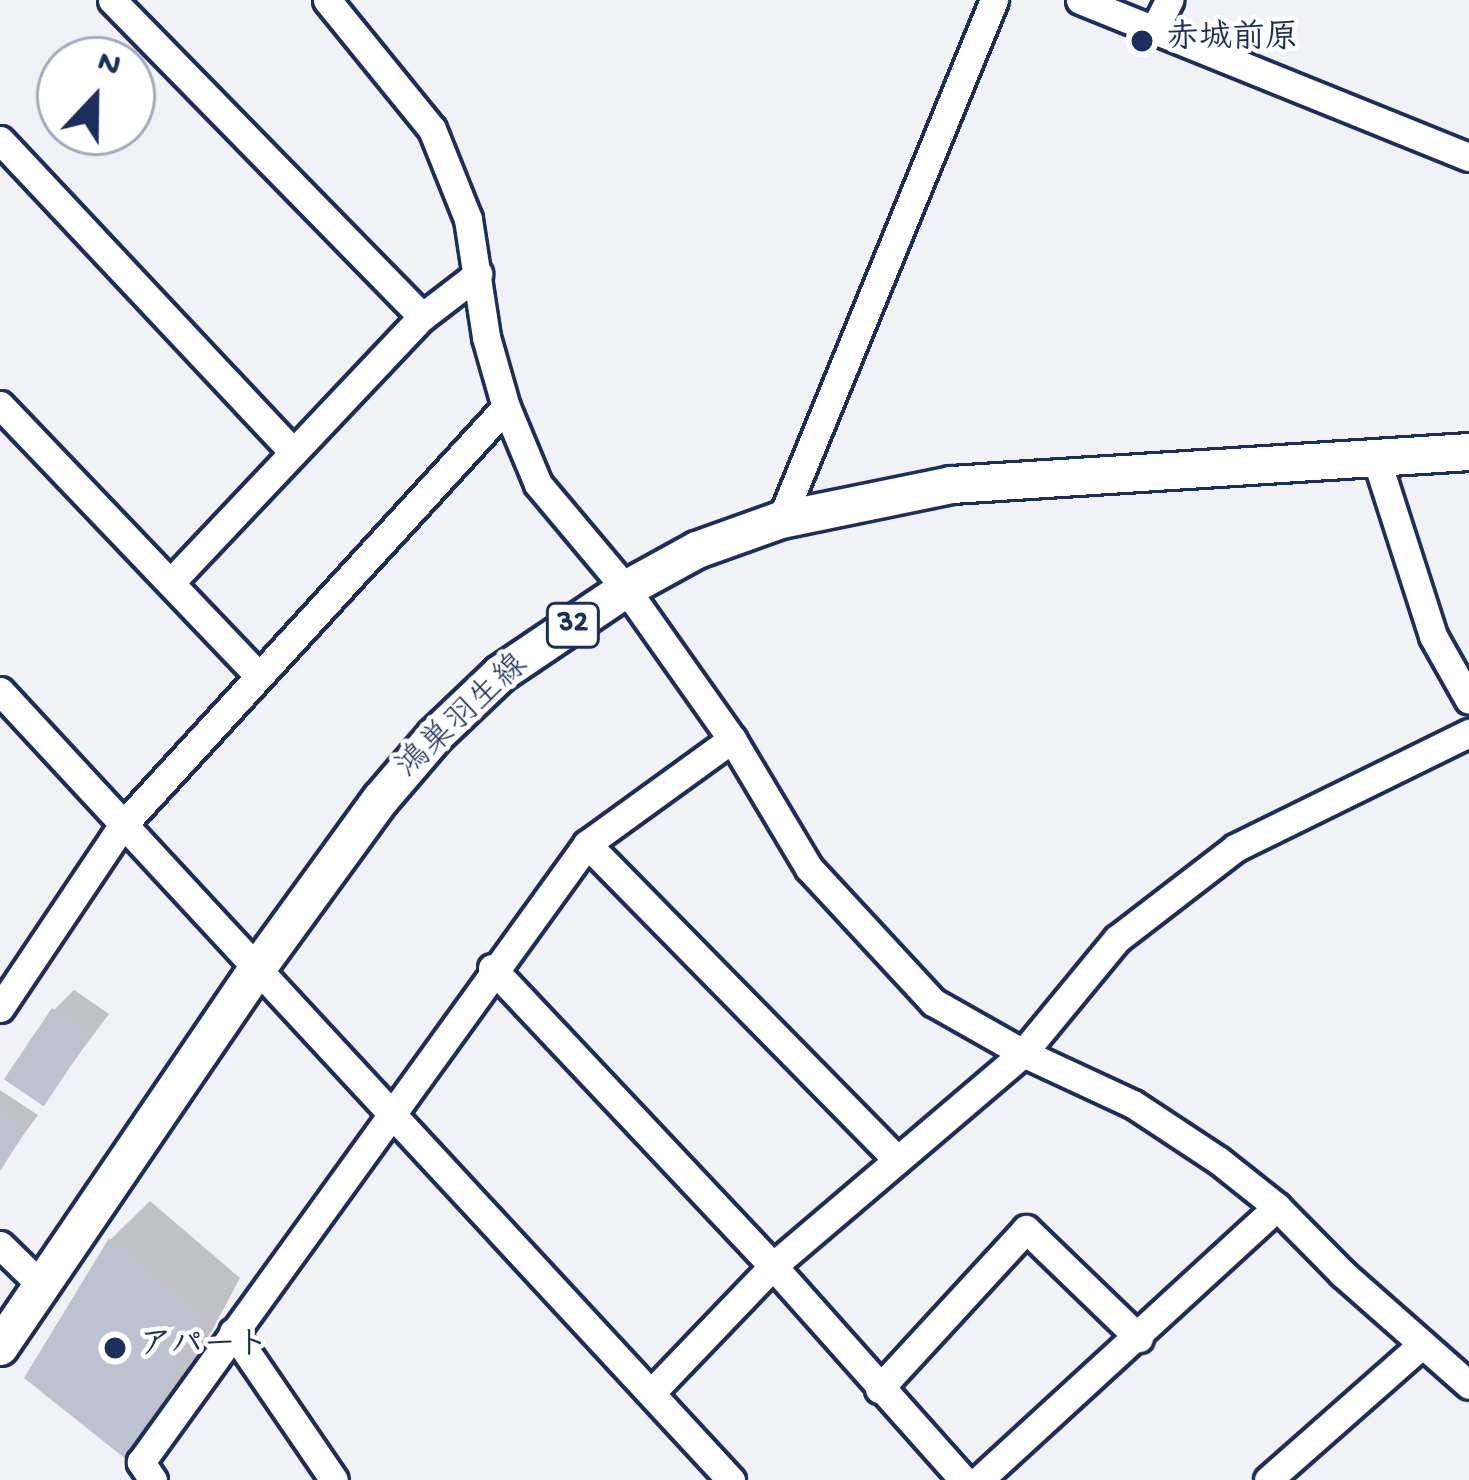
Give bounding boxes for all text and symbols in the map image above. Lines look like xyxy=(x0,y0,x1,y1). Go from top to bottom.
place label: 赤城前原 xyxy=(1166,21,1298,61)
marker: 赤城前原 xyxy=(1129,28,1155,54)
north arrow xyxy=(36,36,156,156)
text: N xyxy=(91,44,125,87)
road number: 32 xyxy=(543,601,603,649)
street label: 鴻巣羽生線 xyxy=(390,647,538,789)
place label: アパート xyxy=(139,1328,271,1368)
marker: アパート xyxy=(102,1335,128,1361)

